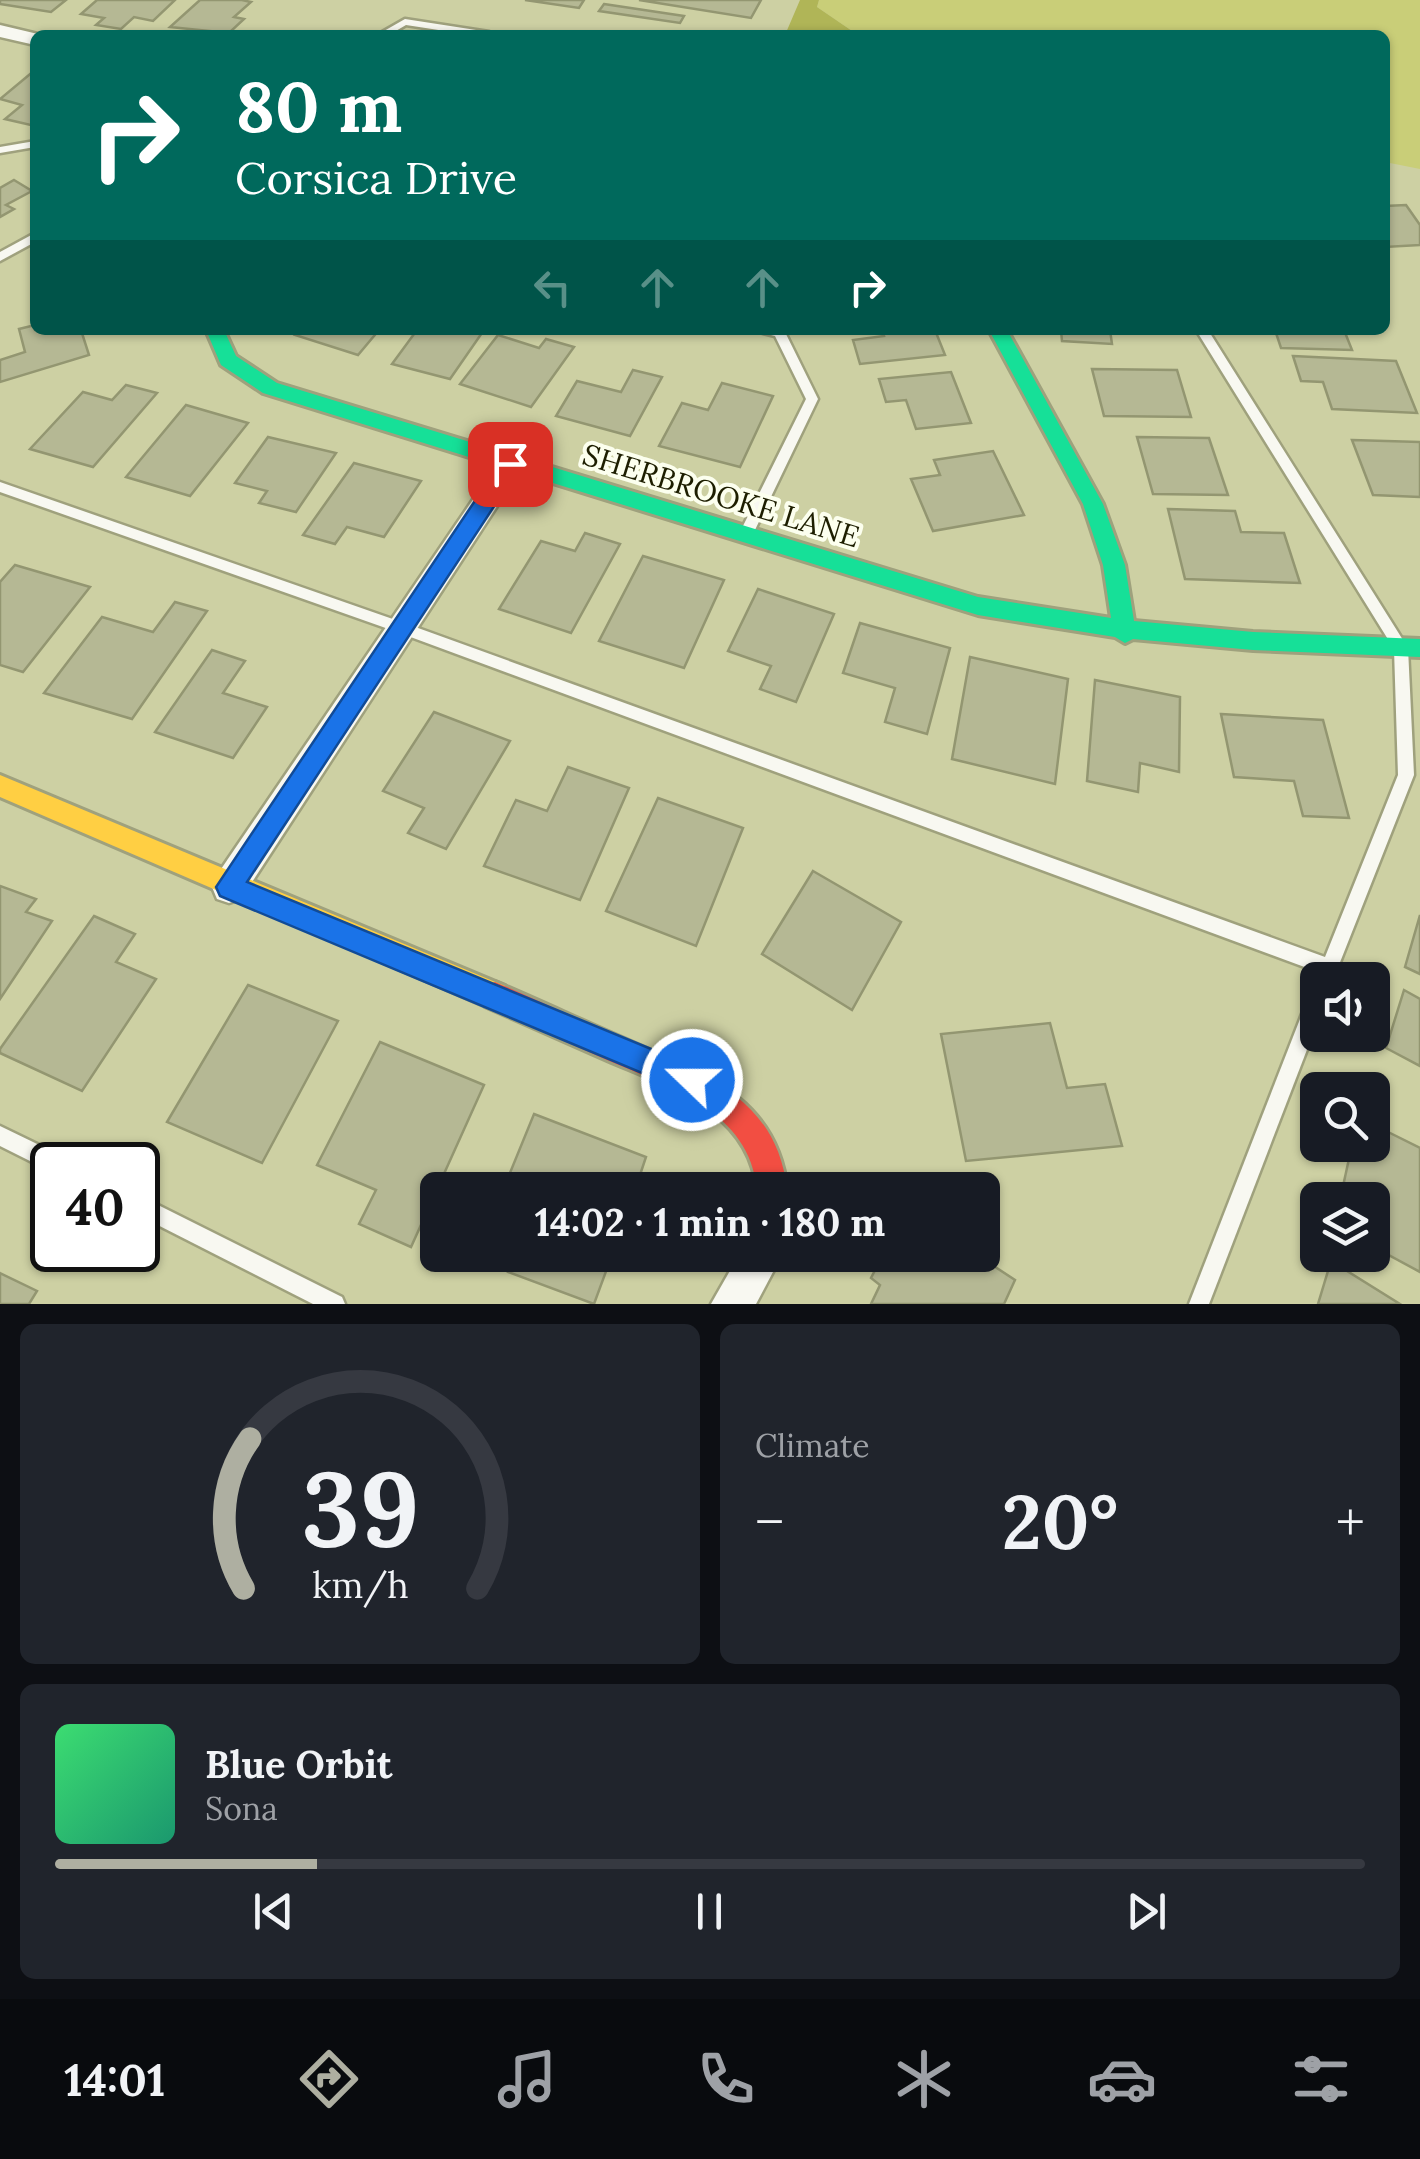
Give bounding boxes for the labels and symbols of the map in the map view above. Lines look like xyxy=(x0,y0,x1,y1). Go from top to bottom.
pin xyxy=(468,422,553,507)
street label: SHERBROOKE LANE xyxy=(578,435,864,555)
position arrow xyxy=(640,1028,744,1132)
speed limit sign: 40 xyxy=(30,1142,160,1272)

